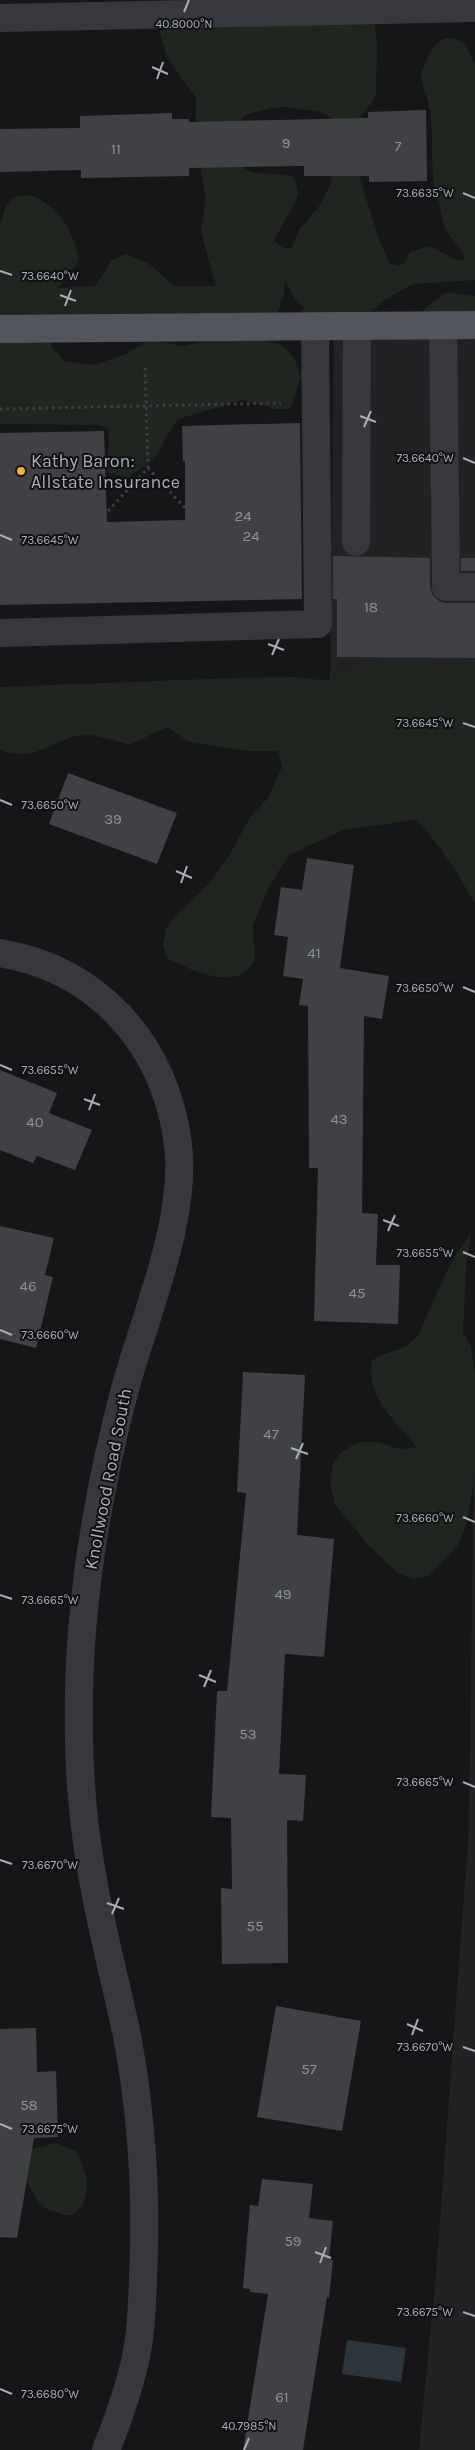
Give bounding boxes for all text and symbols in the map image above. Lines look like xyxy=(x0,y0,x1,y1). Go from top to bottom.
text: 40.8000°N xyxy=(155,17,213,31)
house number: 9 xyxy=(282,134,290,152)
house number: 7 xyxy=(394,137,402,155)
house number: 11 xyxy=(111,140,121,158)
text: 73.6635°W xyxy=(396,186,454,200)
text: 73.6640°W xyxy=(21,269,79,283)
place label: Kathy Baron: Allstate Insurance xyxy=(31,450,180,493)
text: 73.6640°W xyxy=(396,451,454,465)
marker: Kathy Baron: Allstate Insurance xyxy=(15,465,27,477)
house number: 24 xyxy=(234,507,252,525)
house number: 24 xyxy=(242,527,260,545)
text: 73.6645°W xyxy=(22,533,79,547)
house number: 18 xyxy=(364,598,378,616)
text: 73.6645°W xyxy=(397,716,454,730)
text: 73.6650°W xyxy=(21,798,79,812)
house number: 39 xyxy=(104,810,122,828)
house number: 41 xyxy=(307,944,321,962)
text: 73.6650°W xyxy=(396,981,454,995)
text: 73.6655°W xyxy=(22,1063,79,1077)
house number: 43 xyxy=(330,1110,348,1128)
house number: 40 xyxy=(26,1113,44,1131)
text: 73.6655°W xyxy=(397,1246,454,1260)
house number: 46 xyxy=(20,1277,36,1295)
house number: 45 xyxy=(349,1284,365,1302)
text: 73.6660°W xyxy=(21,1328,79,1342)
street label: Knollwood Road South xyxy=(80,1386,136,1572)
house number: 47 xyxy=(263,1425,279,1443)
text: 73.6660°W xyxy=(396,1511,454,1525)
house number: 49 xyxy=(274,1585,292,1603)
text: 73.6665°W xyxy=(21,1593,79,1607)
house number: 53 xyxy=(239,1725,257,1743)
text: 73.6665°W xyxy=(396,1775,454,1789)
text: 73.6670°W xyxy=(22,1858,78,1872)
house number: 55 xyxy=(247,1917,263,1935)
text: 73.6670°W xyxy=(397,2040,453,2054)
house number: 57 xyxy=(301,2060,317,2078)
house number: 58 xyxy=(20,2096,38,2114)
text: 73.6675°W xyxy=(22,2122,78,2136)
house number: 59 xyxy=(284,2232,302,2250)
text: 73.6675°W xyxy=(397,2305,453,2319)
text: 73.6680°W xyxy=(21,2387,79,2401)
house number: 61 xyxy=(275,2388,289,2406)
text: 40.7985°N xyxy=(221,2419,277,2433)

